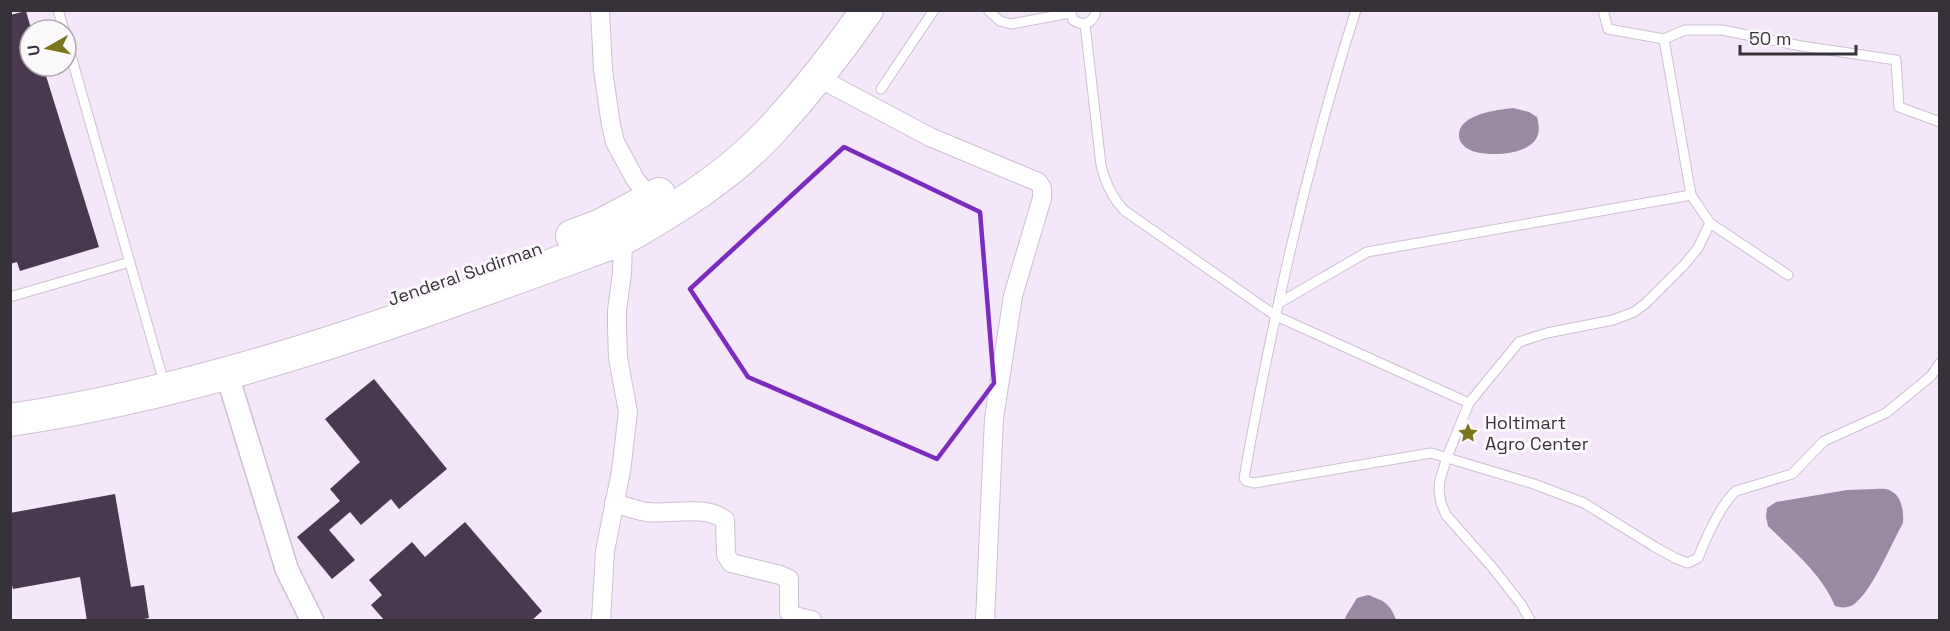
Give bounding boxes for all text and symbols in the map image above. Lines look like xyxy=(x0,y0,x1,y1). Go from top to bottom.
north arrow xyxy=(18,18,78,78)
scale bar xyxy=(1740,18,1856,56)
text: 50 m xyxy=(1749,27,1791,50)
text: U xyxy=(22,43,45,57)
street label: Jenderal Sudirman xyxy=(385,236,545,311)
place label: Holtimart Agro Center xyxy=(1485,411,1589,455)
place icon: Holtimart Agro Center xyxy=(1456,421,1480,445)

